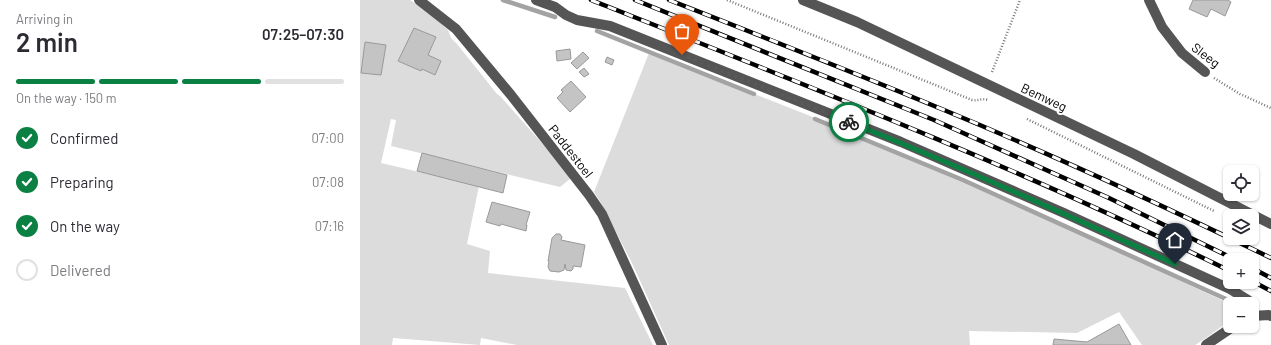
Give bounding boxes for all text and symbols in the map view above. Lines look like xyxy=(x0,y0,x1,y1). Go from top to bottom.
text: Arriving in xyxy=(16,11,73,27)
pin xyxy=(665,14,699,55)
icon: bag xyxy=(671,20,693,42)
text: 07:25–07:30 xyxy=(262,25,344,43)
text: 2 min xyxy=(16,26,78,57)
street label: Sleeg xyxy=(1189,39,1223,71)
street label: Bemweg xyxy=(1019,79,1070,115)
text: On the way · 150 m xyxy=(16,90,117,106)
courier xyxy=(829,102,869,142)
icon: bike xyxy=(838,111,860,133)
street label: Paddestoel xyxy=(545,121,597,181)
icon: check xyxy=(16,127,38,149)
text: Confirmed xyxy=(50,129,118,147)
text: 07:00 xyxy=(311,130,344,146)
map controls xyxy=(1223,165,1259,333)
button: locate xyxy=(1223,165,1259,201)
icon: check xyxy=(16,171,38,193)
text: Preparing xyxy=(50,173,114,191)
text: 07:08 xyxy=(312,174,344,190)
button: layers xyxy=(1223,209,1259,245)
icon: check xyxy=(16,215,38,237)
text: On the way xyxy=(50,217,120,235)
text: 07:16 xyxy=(315,218,344,234)
pin xyxy=(1158,223,1192,264)
icon: home xyxy=(1164,229,1186,251)
button: + xyxy=(1223,253,1259,289)
text: Delivered xyxy=(50,261,111,279)
button: − xyxy=(1223,297,1259,333)

